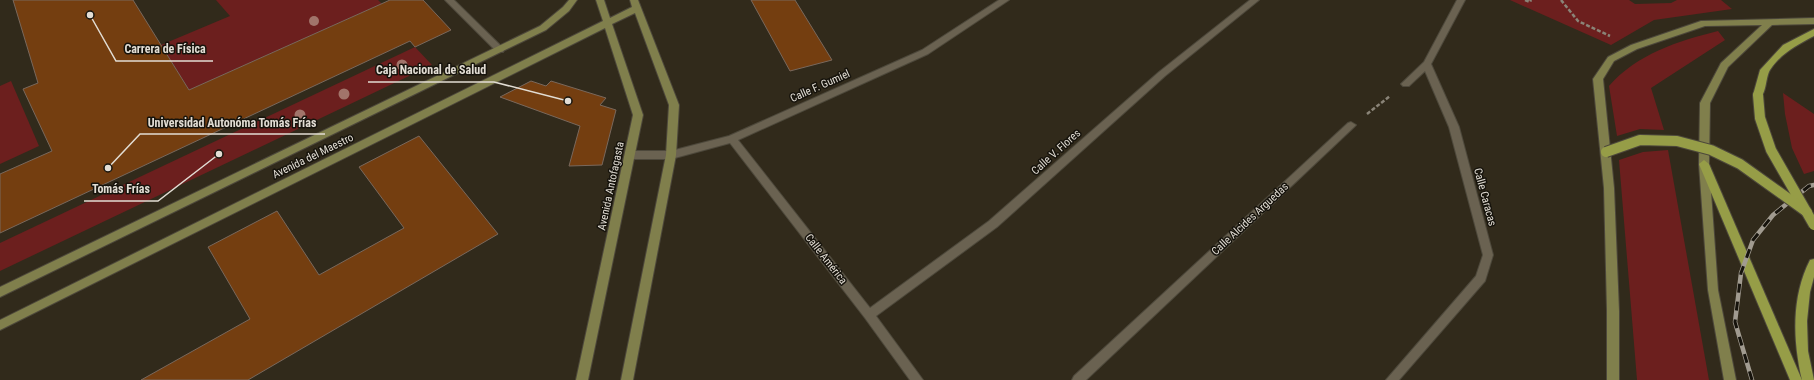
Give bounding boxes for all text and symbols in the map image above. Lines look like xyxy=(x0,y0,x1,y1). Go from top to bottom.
callout: Carrera de Física xyxy=(116,37,213,61)
text: Carrera de Física xyxy=(124,42,206,56)
callout: Caja Nacional de Salud xyxy=(368,58,494,82)
text: Caja Nacional de Salud xyxy=(376,63,486,77)
street label: Calle F. Gumiel xyxy=(788,67,852,105)
callout: Universidad Autonóma Tomás Frías xyxy=(140,110,325,134)
text: Universidad Autonóma Tomás Frías xyxy=(148,116,317,130)
street label: Calle V. Flores xyxy=(1029,127,1083,177)
street label: Avenida del Maestro xyxy=(270,131,356,181)
street label: Avenida Antofagasta xyxy=(595,140,627,232)
street label: Calle Caracas xyxy=(1471,167,1499,227)
callout: Tomás Frías xyxy=(84,177,158,201)
street label: Calle Alcides Arguedas xyxy=(1209,180,1291,258)
text: Tomás Frías xyxy=(92,182,150,196)
street label: Calle América xyxy=(802,231,850,287)

